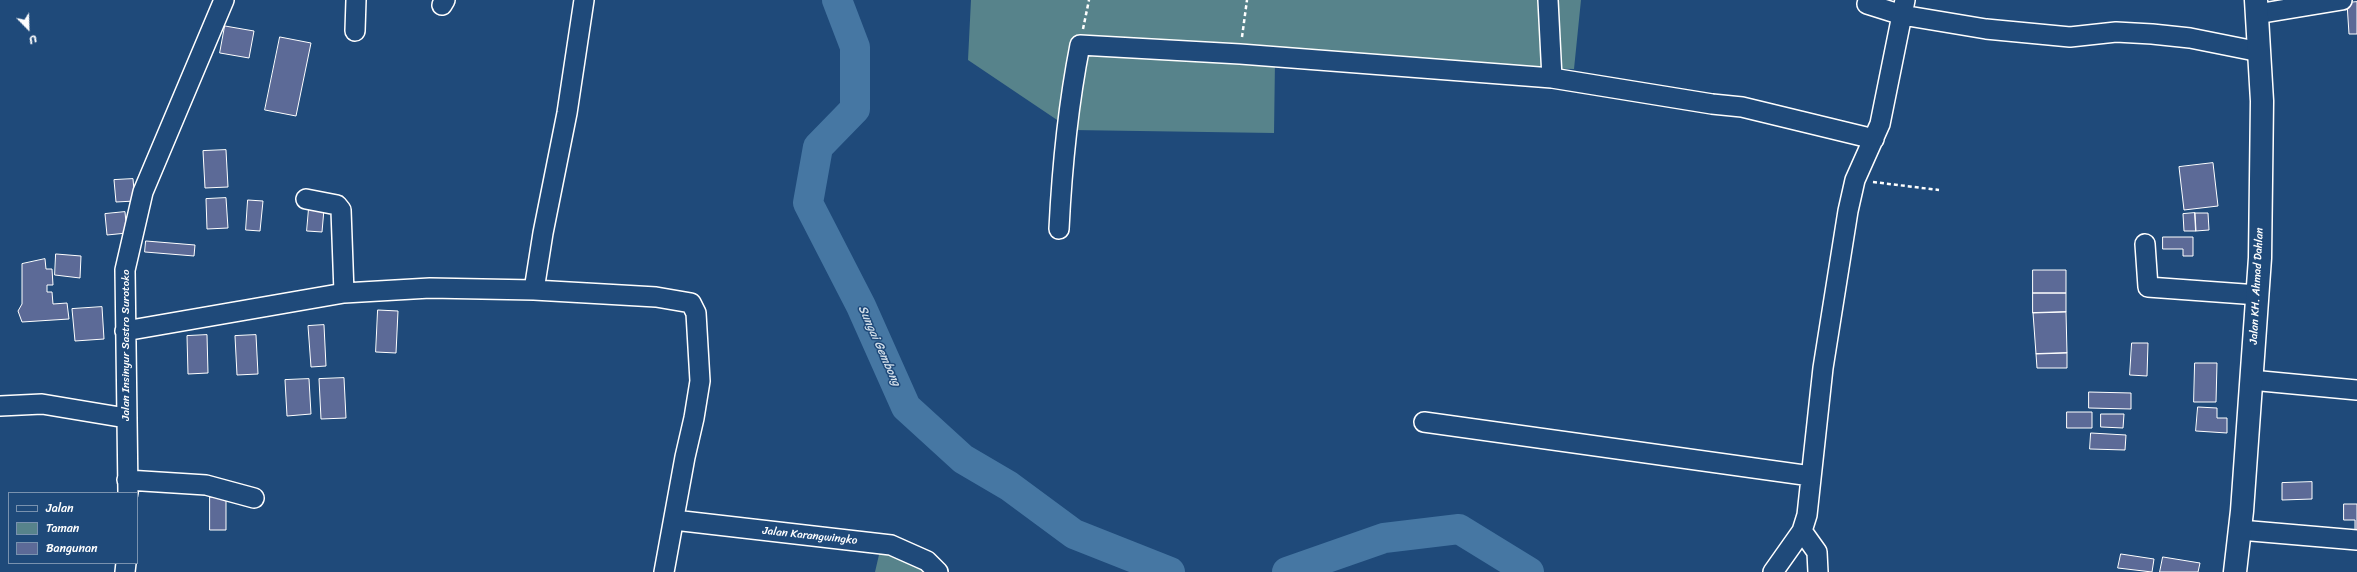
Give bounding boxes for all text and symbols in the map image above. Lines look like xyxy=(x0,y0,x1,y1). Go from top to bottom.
north arrow xyxy=(8,8,48,48)
text: U xyxy=(26,29,40,50)
street label: Jalan KH. Ahmad Dahlan xyxy=(2247,227,2267,345)
street label: Jalan Insinyur Sastro Surotoko xyxy=(119,269,133,421)
water label: Sungai Gembong xyxy=(855,303,903,389)
legend xyxy=(8,492,138,564)
text: Jalan xyxy=(46,497,74,519)
text: Taman xyxy=(46,517,79,539)
street label: Jalan Karangwingko xyxy=(762,524,858,548)
text: Bangunan xyxy=(46,537,98,559)

